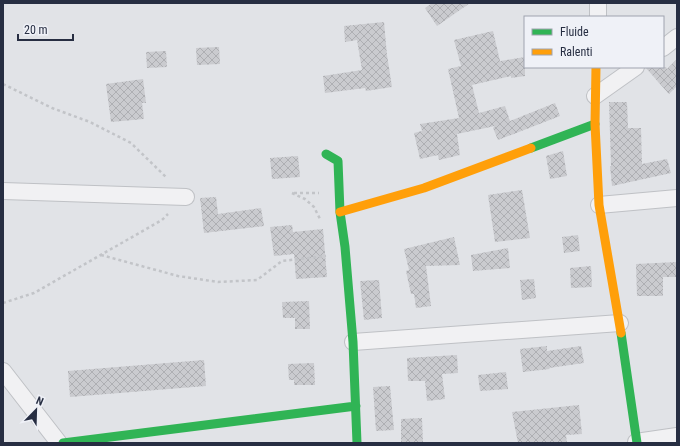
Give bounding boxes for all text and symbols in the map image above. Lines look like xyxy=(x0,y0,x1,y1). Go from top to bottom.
scale bar xyxy=(18,16,73,42)
legend xyxy=(524,16,664,68)
text: 20 m xyxy=(24,23,48,37)
text: Fluide xyxy=(560,25,589,39)
text: Ralenti xyxy=(560,45,593,59)
north arrow xyxy=(16,390,56,430)
text: N xyxy=(34,394,46,409)

